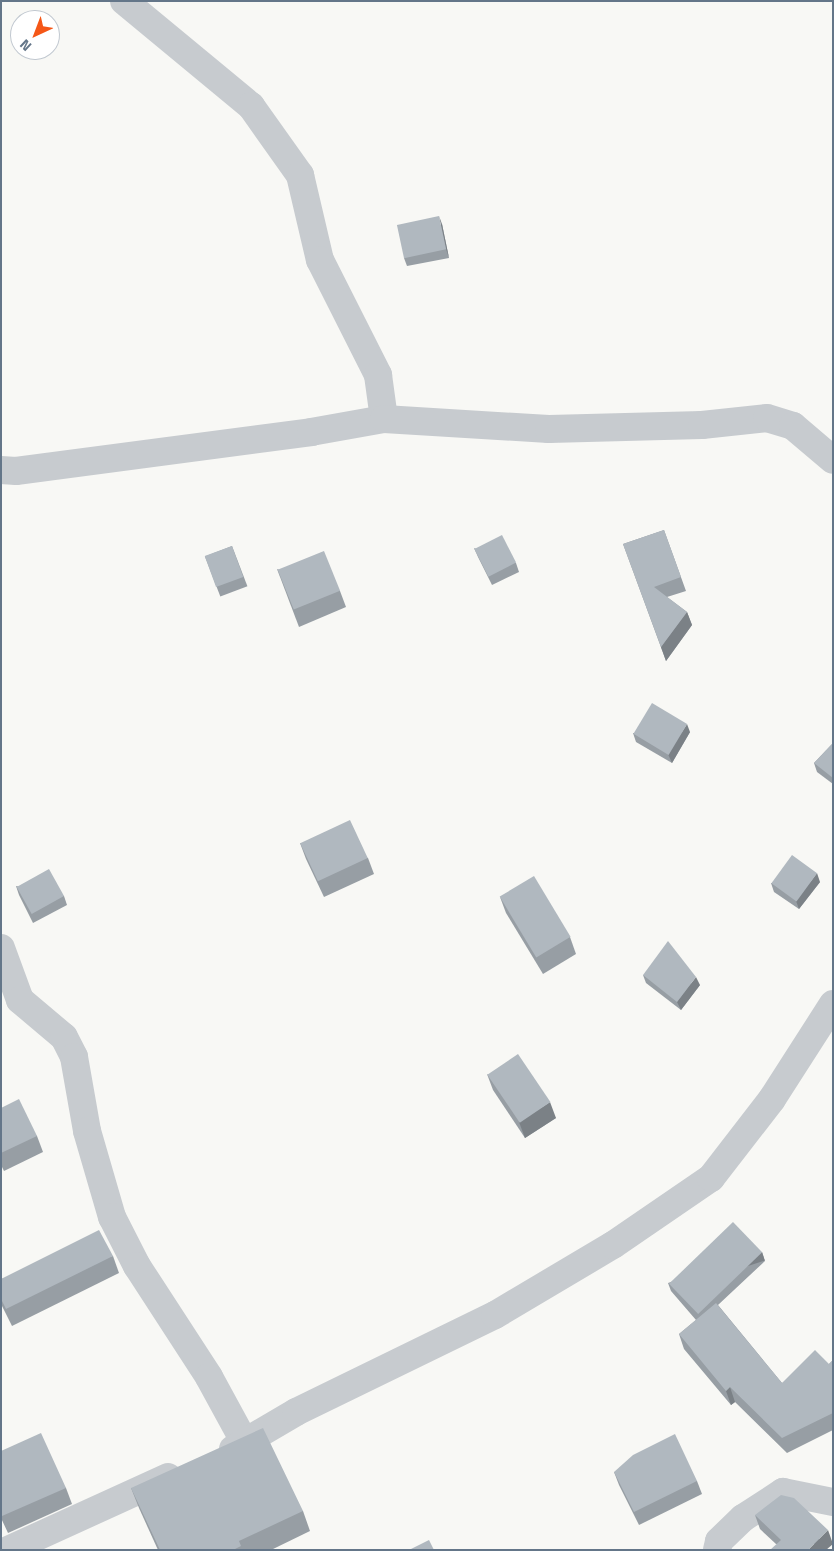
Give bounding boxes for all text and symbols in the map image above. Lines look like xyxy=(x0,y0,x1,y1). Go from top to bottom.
north arrow xyxy=(10,10,60,60)
text: N xyxy=(14,35,36,57)

